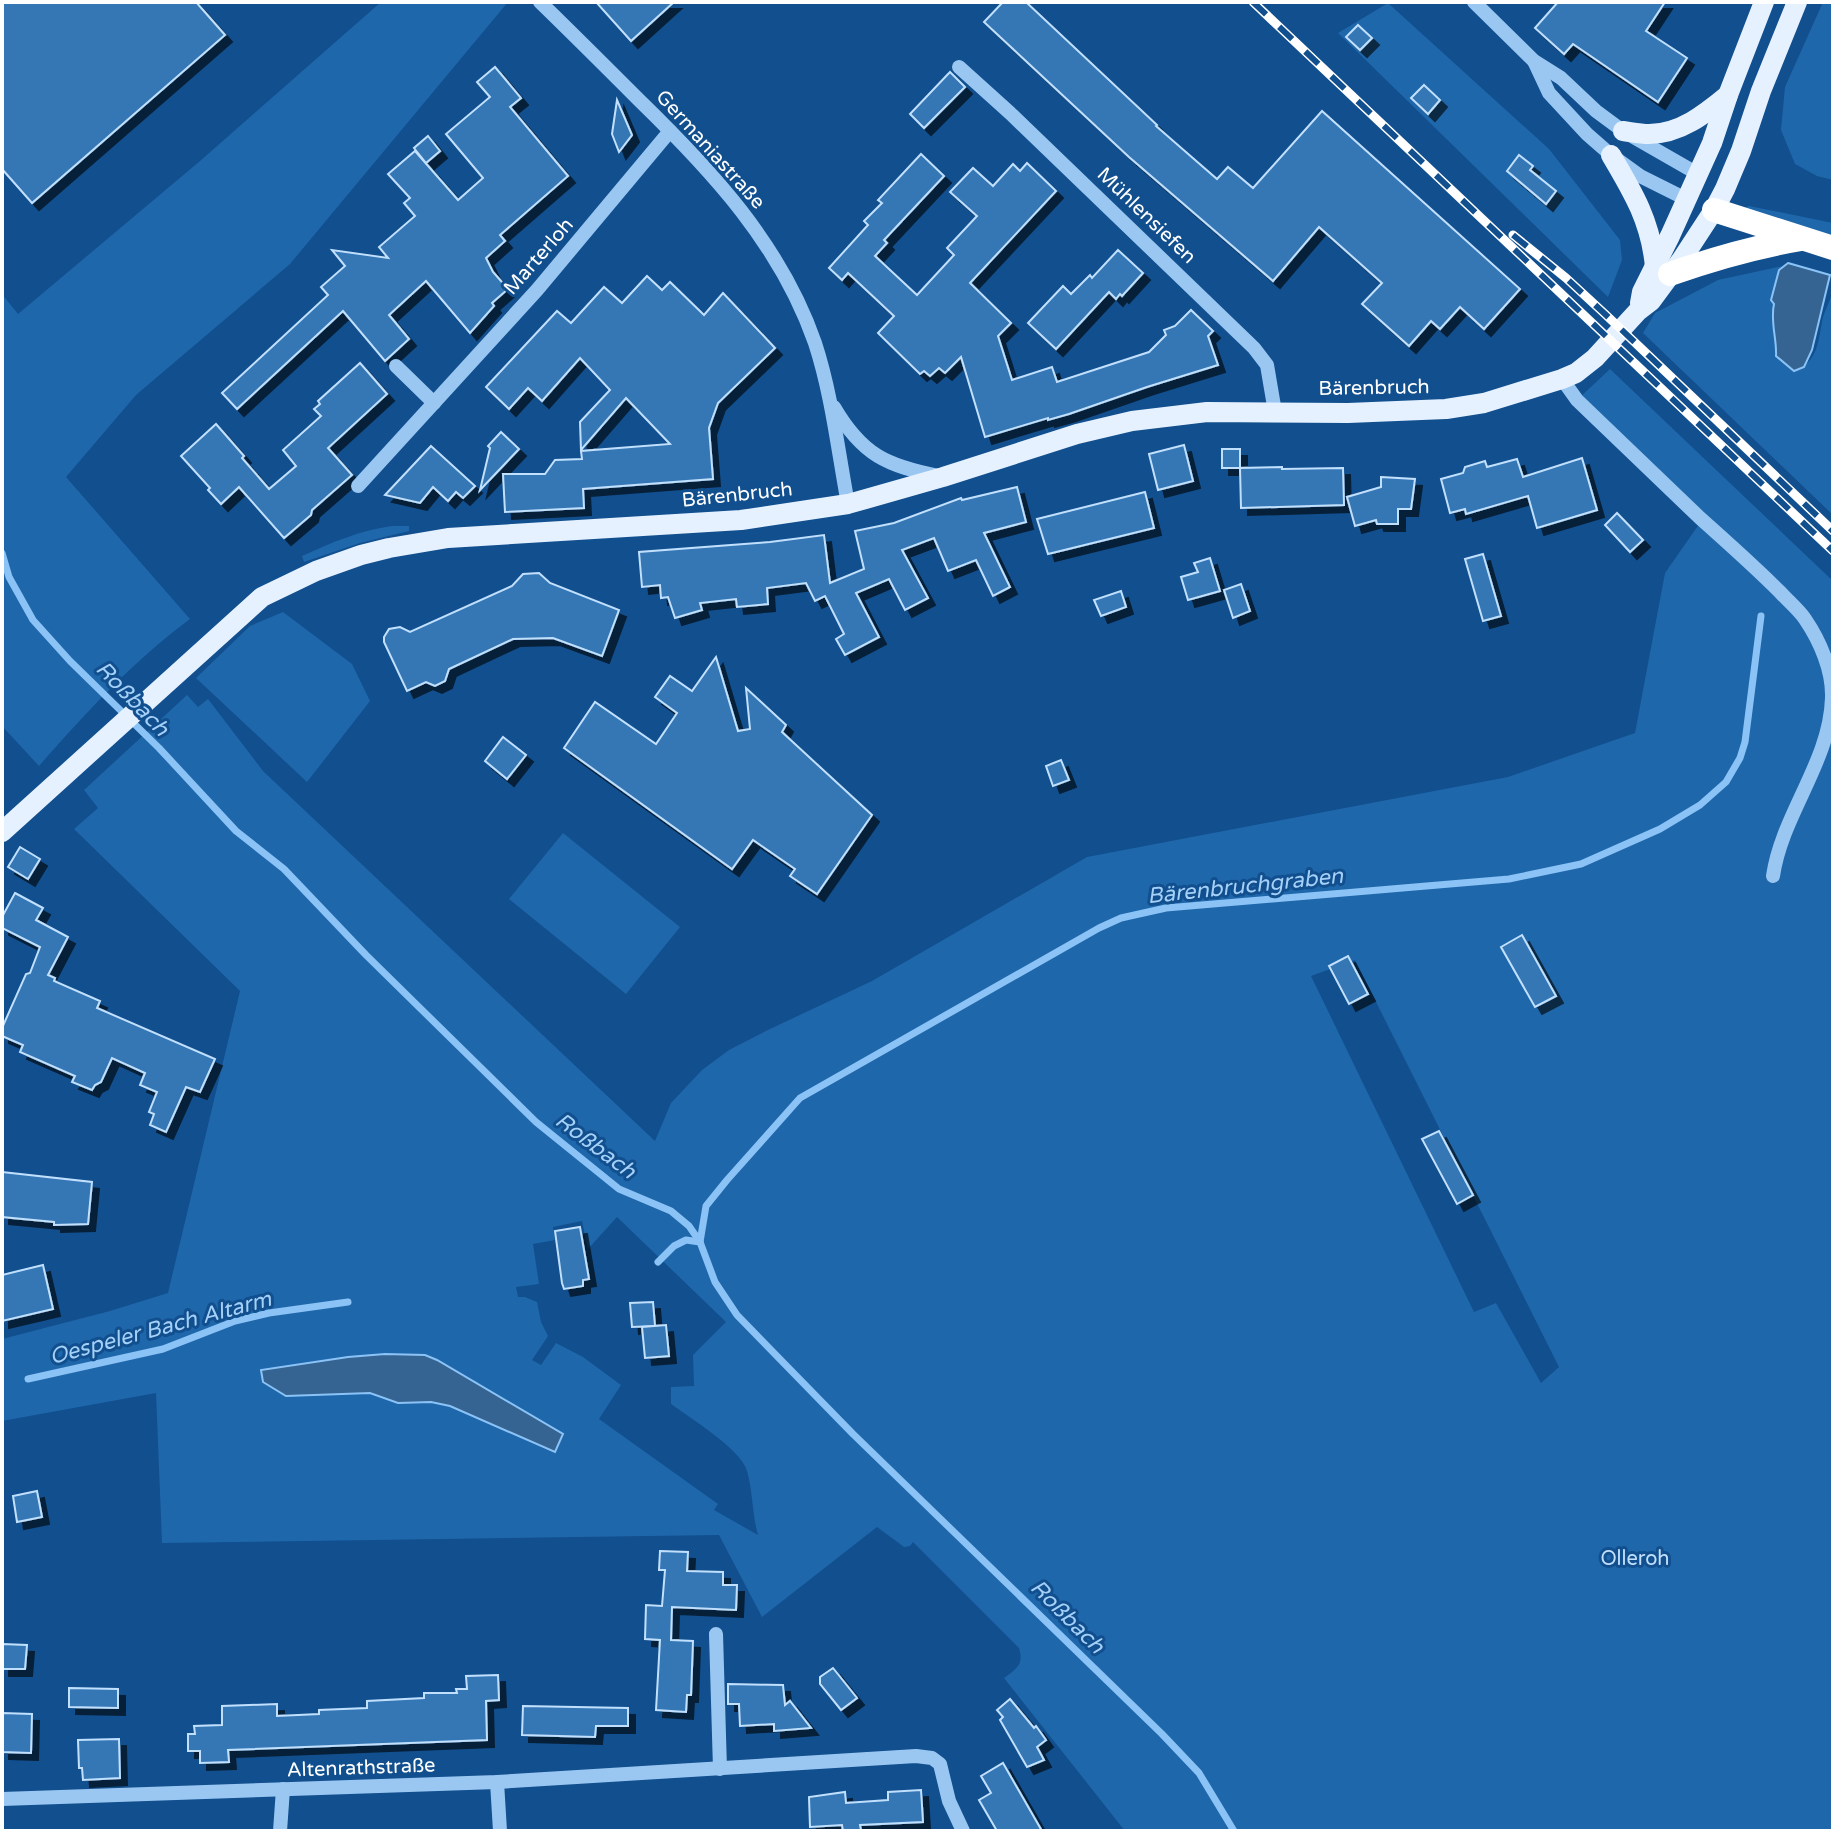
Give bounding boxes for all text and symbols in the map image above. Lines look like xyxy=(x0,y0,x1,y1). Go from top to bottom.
street label: Germaniastraße xyxy=(651,85,770,214)
street label: Mühlensiefen xyxy=(1092,162,1201,269)
street label: Marterloh xyxy=(499,213,579,300)
street label: Bärenbruch xyxy=(1318,375,1430,401)
street label: Bärenbruch xyxy=(681,477,794,513)
water label: Roßbach xyxy=(90,656,175,742)
water label: Bärenbruchgraben xyxy=(1146,863,1345,909)
water label: Roßbach xyxy=(550,1107,641,1185)
water label: Oespeler Bach Altarm xyxy=(47,1286,275,1370)
park label: Olleroh xyxy=(1600,1547,1670,1571)
water label: Roßbach xyxy=(1025,1574,1110,1659)
street label: Altenrathstraße xyxy=(286,1753,436,1783)

